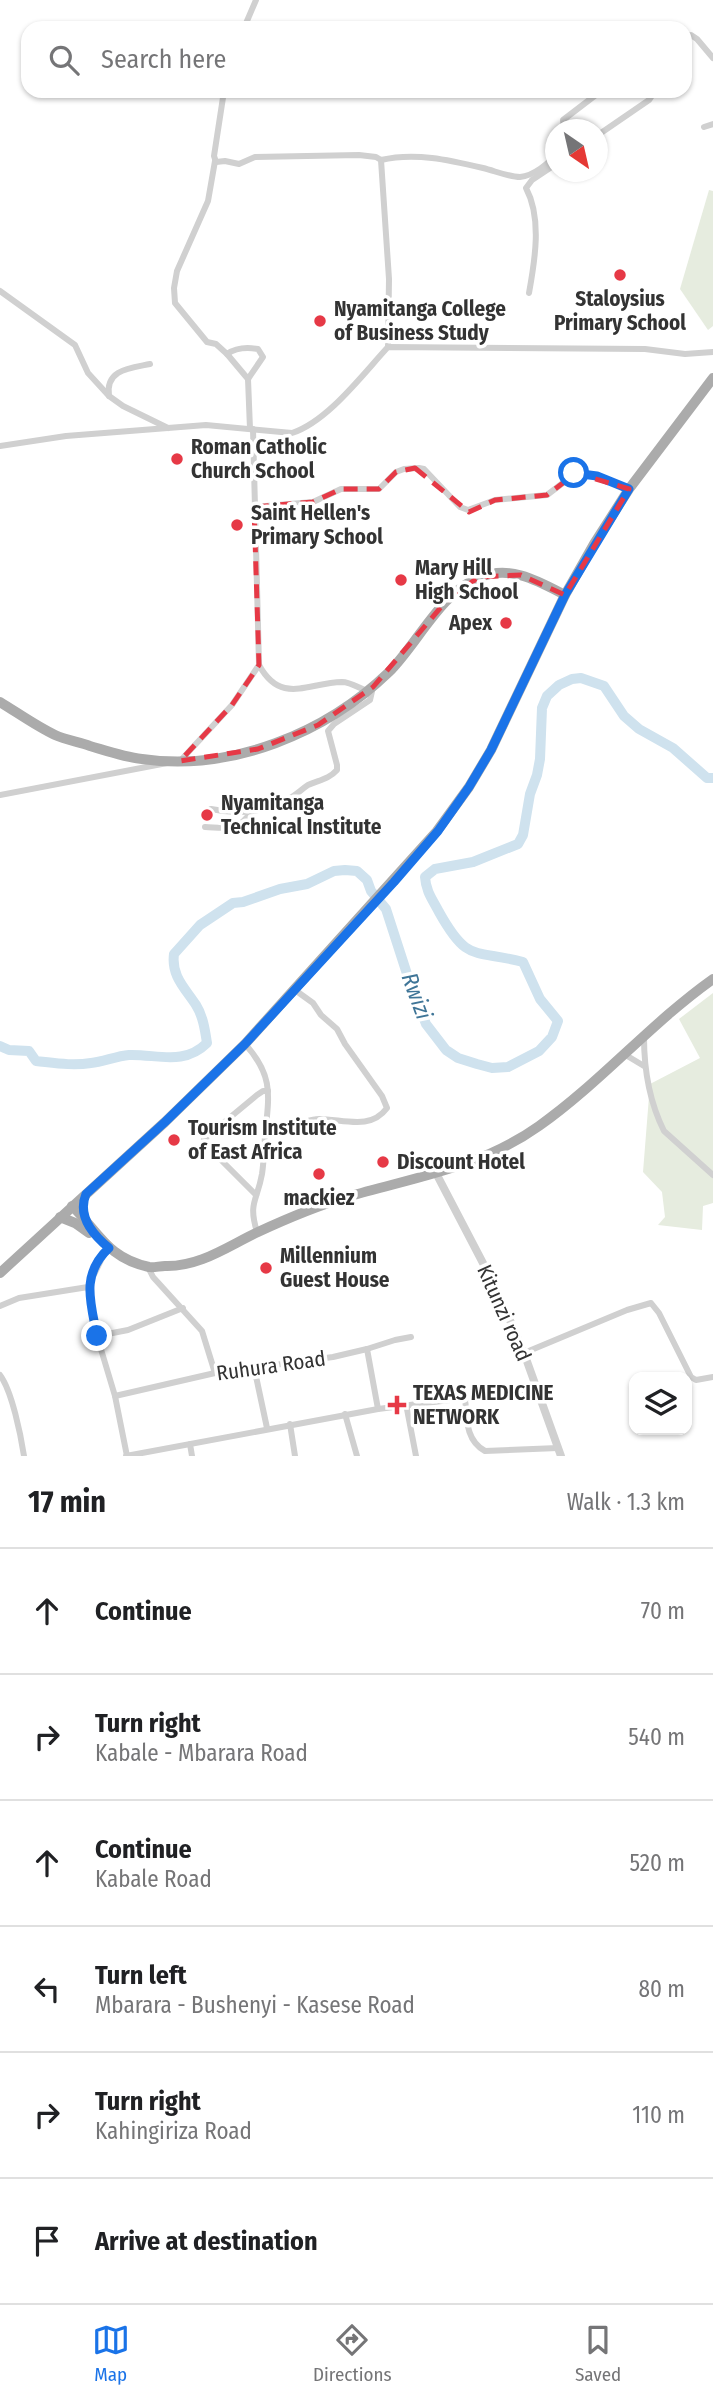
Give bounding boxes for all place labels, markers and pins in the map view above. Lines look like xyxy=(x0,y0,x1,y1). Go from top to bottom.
marker: Staloysius Primary School xyxy=(612,267,628,283)
place label: Staloysius Primary School xyxy=(554,286,686,336)
place label: Nyamitanga College of Business Study xyxy=(334,296,506,346)
marker: Nyamitanga College of Business Study xyxy=(312,313,328,329)
place label: Roman Catholic Church School xyxy=(191,434,328,484)
marker: Roman Catholic Church School xyxy=(169,451,185,467)
place label: Saint Hellen's Primary School xyxy=(251,500,383,550)
marker: Saint Hellen's Primary School xyxy=(229,517,245,533)
place label: Mary Hill High School xyxy=(415,555,518,605)
marker: Mary Hill High School xyxy=(393,572,409,588)
place label: Apex xyxy=(448,610,493,636)
marker: Apex xyxy=(498,615,514,631)
place label: Nyamitanga Technical Institute xyxy=(221,790,382,840)
marker: Nyamitanga Technical Institute xyxy=(199,807,215,823)
place label: Tourism Institute of East Africa xyxy=(188,1115,337,1165)
marker: Tourism Institute of East Africa xyxy=(166,1132,182,1148)
place label: Discount Hotel xyxy=(397,1149,525,1175)
marker: Discount Hotel xyxy=(375,1154,391,1170)
marker: mackiez xyxy=(311,1166,327,1182)
place label: mackiez xyxy=(284,1185,355,1211)
place label: Millennium Guest House xyxy=(280,1243,390,1293)
marker: Millennium Guest House xyxy=(258,1260,274,1276)
place label: TEXAS MEDICINE NETWORK xyxy=(413,1380,553,1430)
marker: TEXAS MEDICINE NETWORK xyxy=(387,1395,407,1415)

